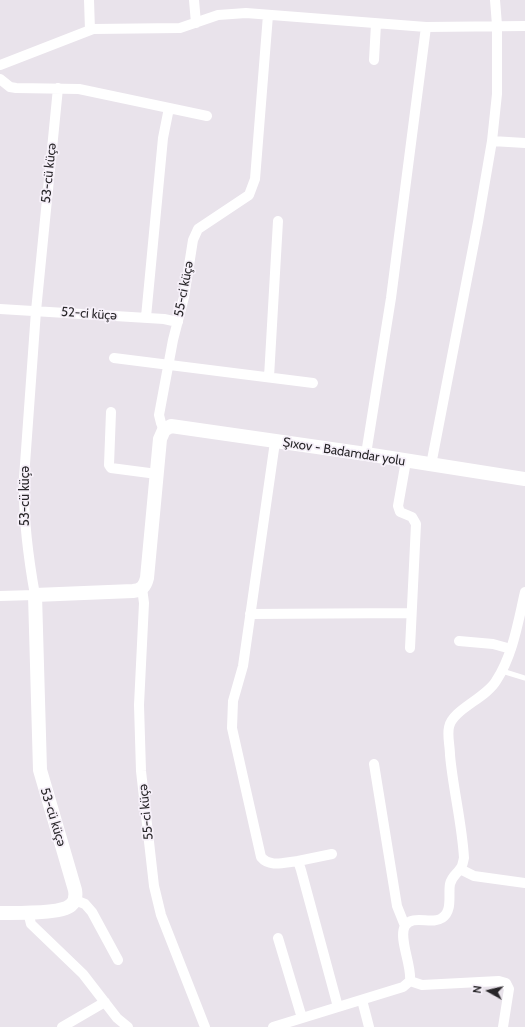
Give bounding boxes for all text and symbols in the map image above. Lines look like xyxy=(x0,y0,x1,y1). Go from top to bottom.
street label: 53-cü küçə xyxy=(38,142,60,204)
street label: 55-ci küçə xyxy=(171,260,197,318)
street label: 52-ci küçə xyxy=(61,304,117,324)
street label: Şıxov - Badamdar yolu xyxy=(282,435,406,469)
street label: 53-cü küçə xyxy=(17,466,33,526)
street label: 55-ci küçə xyxy=(135,783,157,841)
street label: 53-cü küçə xyxy=(37,786,69,848)
north arrow xyxy=(469,971,509,1011)
text: N xyxy=(470,985,485,994)

